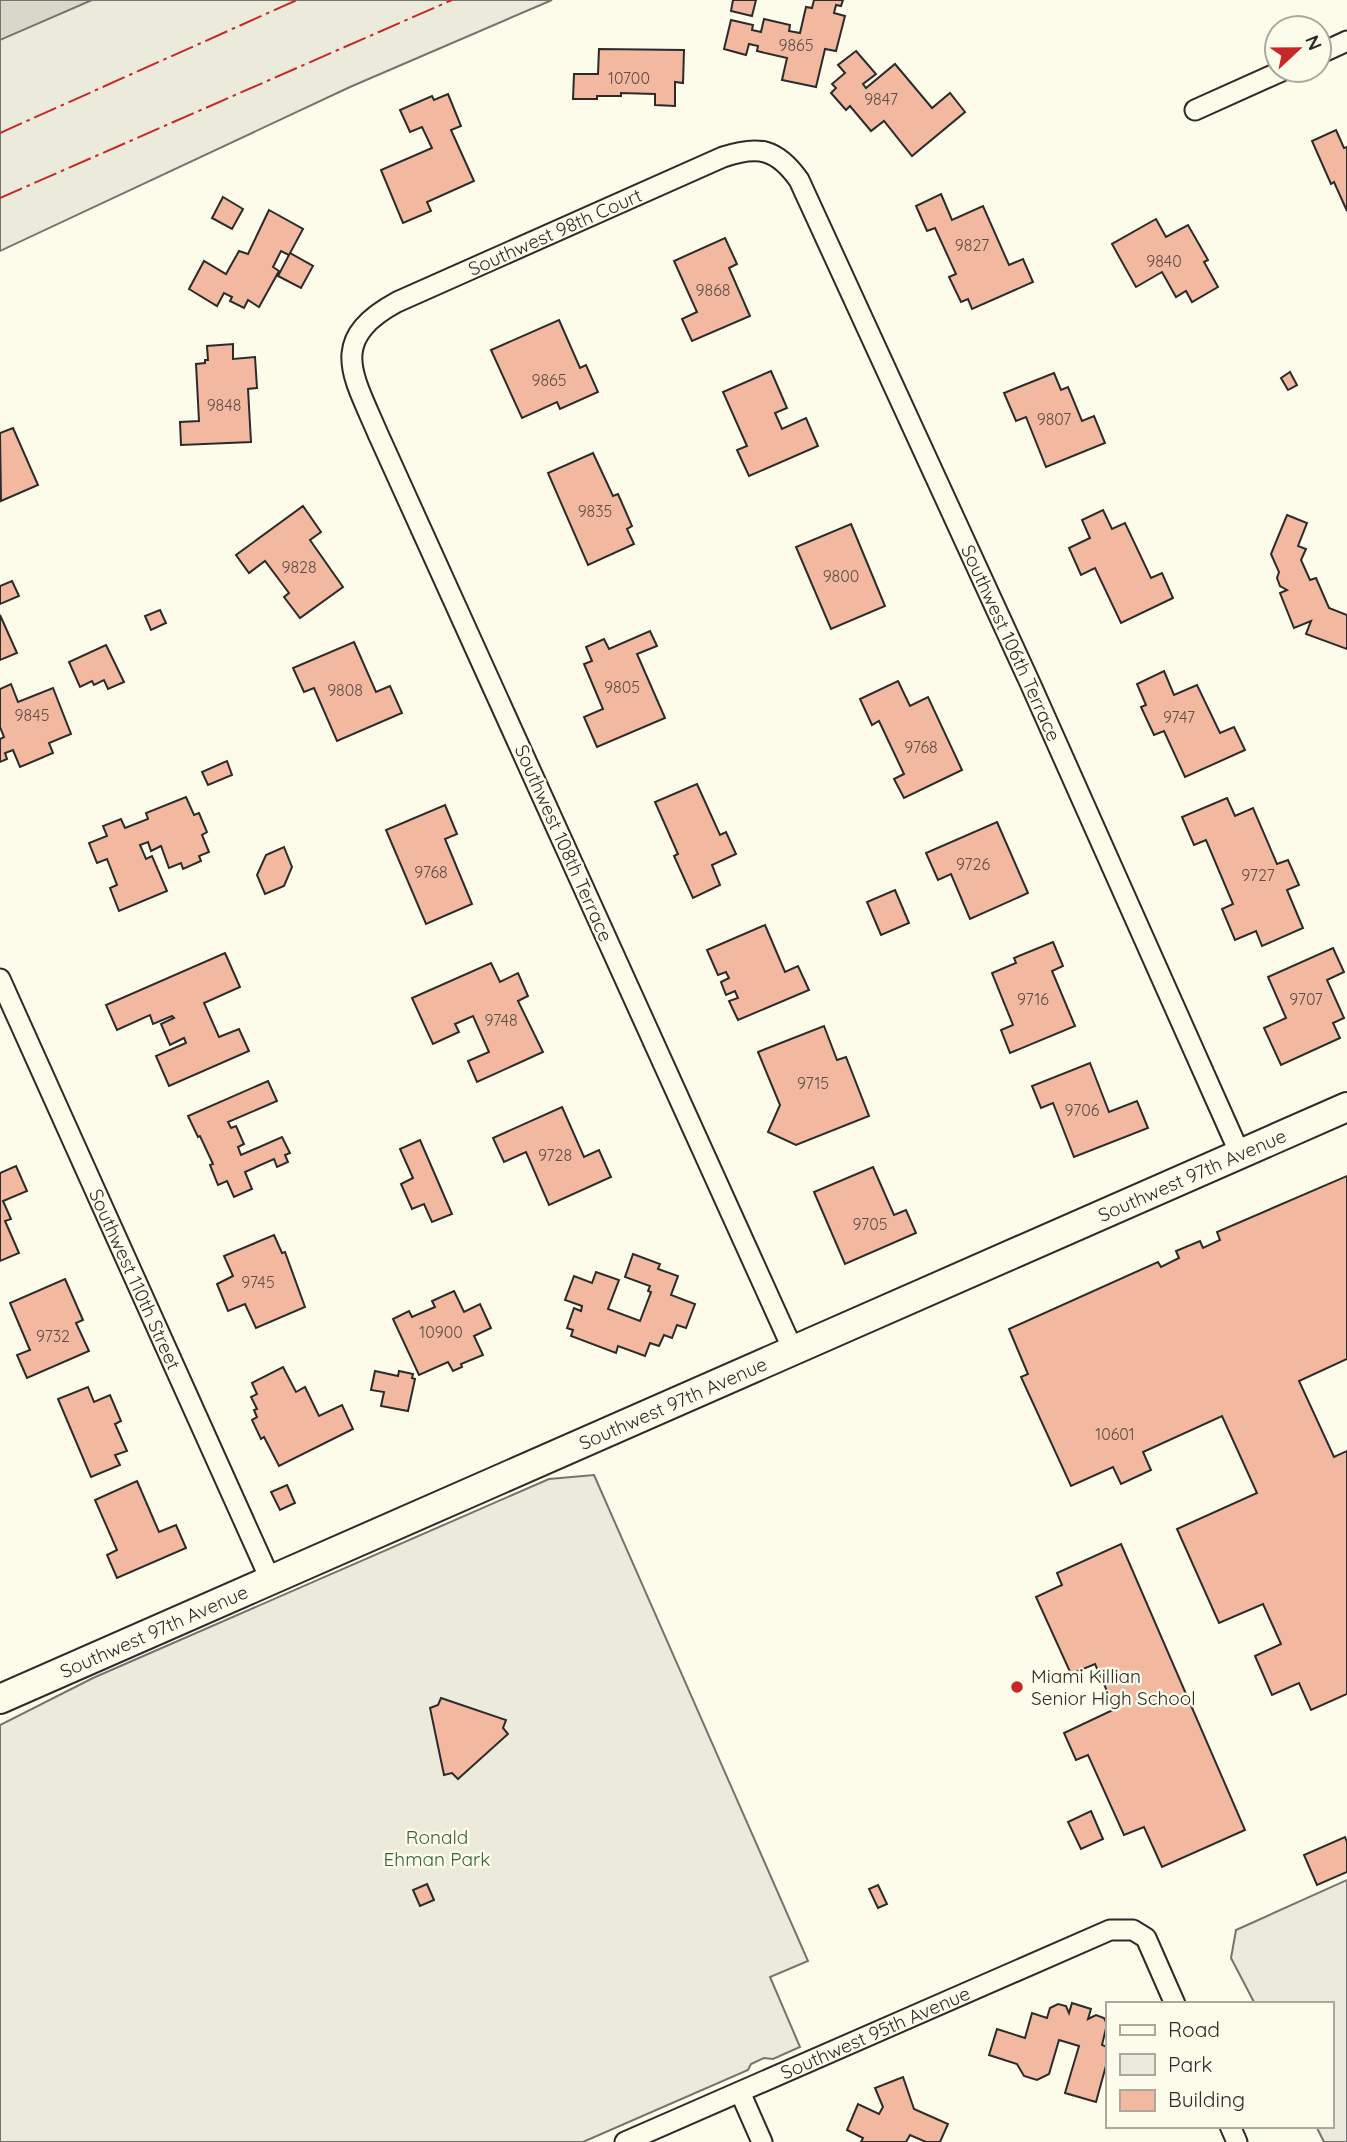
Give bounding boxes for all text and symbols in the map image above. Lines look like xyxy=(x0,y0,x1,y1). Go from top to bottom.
north arrow xyxy=(1263,14,1333,84)
text: N xyxy=(1300,32,1328,54)
house number: 9865 xyxy=(779,35,813,55)
house number: 10700 xyxy=(608,68,650,88)
house number: 9847 xyxy=(864,89,898,109)
street label: Southwest 98th Court xyxy=(464,183,645,281)
house number: 9827 xyxy=(955,235,989,255)
house number: 9840 xyxy=(1146,251,1182,271)
house number: 9868 xyxy=(696,280,730,300)
house number: 9865 xyxy=(532,370,566,390)
house number: 9848 xyxy=(207,395,241,415)
house number: 9807 xyxy=(1037,409,1071,429)
house number: 9835 xyxy=(578,501,612,521)
street label: Southwest 106th Terrace xyxy=(956,541,1066,745)
house number: 9828 xyxy=(281,557,317,577)
house number: 9800 xyxy=(823,566,859,586)
house number: 9805 xyxy=(604,677,640,697)
house number: 9808 xyxy=(327,680,363,700)
house number: 9845 xyxy=(15,705,49,725)
house number: 9747 xyxy=(1163,707,1195,727)
house number: 9768 xyxy=(904,737,938,757)
street label: Southwest 108th Terrace xyxy=(510,741,618,945)
house number: 9726 xyxy=(956,854,990,874)
house number: 9768 xyxy=(414,862,448,882)
house number: 9727 xyxy=(1241,865,1275,885)
house number: 9716 xyxy=(1017,989,1049,1009)
house number: 9707 xyxy=(1289,989,1323,1009)
house number: 9748 xyxy=(484,1010,518,1030)
house number: 9715 xyxy=(797,1073,829,1093)
house number: 9706 xyxy=(1065,1100,1100,1120)
street label: Southwest 97th Avenue xyxy=(1094,1123,1290,1227)
house number: 9728 xyxy=(538,1145,572,1165)
street label: Southwest 110th Street xyxy=(84,1185,186,1373)
house number: 9705 xyxy=(853,1214,887,1234)
house number: 9745 xyxy=(241,1272,275,1292)
house number: 10900 xyxy=(419,1322,463,1342)
house number: 9732 xyxy=(36,1326,70,1346)
street label: Southwest 97th Avenue xyxy=(575,1351,771,1455)
house number: 10601 xyxy=(1095,1424,1135,1444)
street label: Southwest 97th Avenue xyxy=(56,1580,252,1683)
place label: Miami Killian Senior High School xyxy=(1031,1664,1196,1710)
marker: Miami Killian Senior High School xyxy=(1009,1679,1025,1695)
park label: Ronald Ehman Park xyxy=(384,1825,490,1871)
street label: Southwest 95th Avenue xyxy=(777,1981,974,2085)
legend xyxy=(1106,2002,1333,2128)
text: Road xyxy=(1168,2016,1220,2042)
text: Park xyxy=(1168,2051,1212,2077)
text: Building xyxy=(1168,2086,1245,2112)

